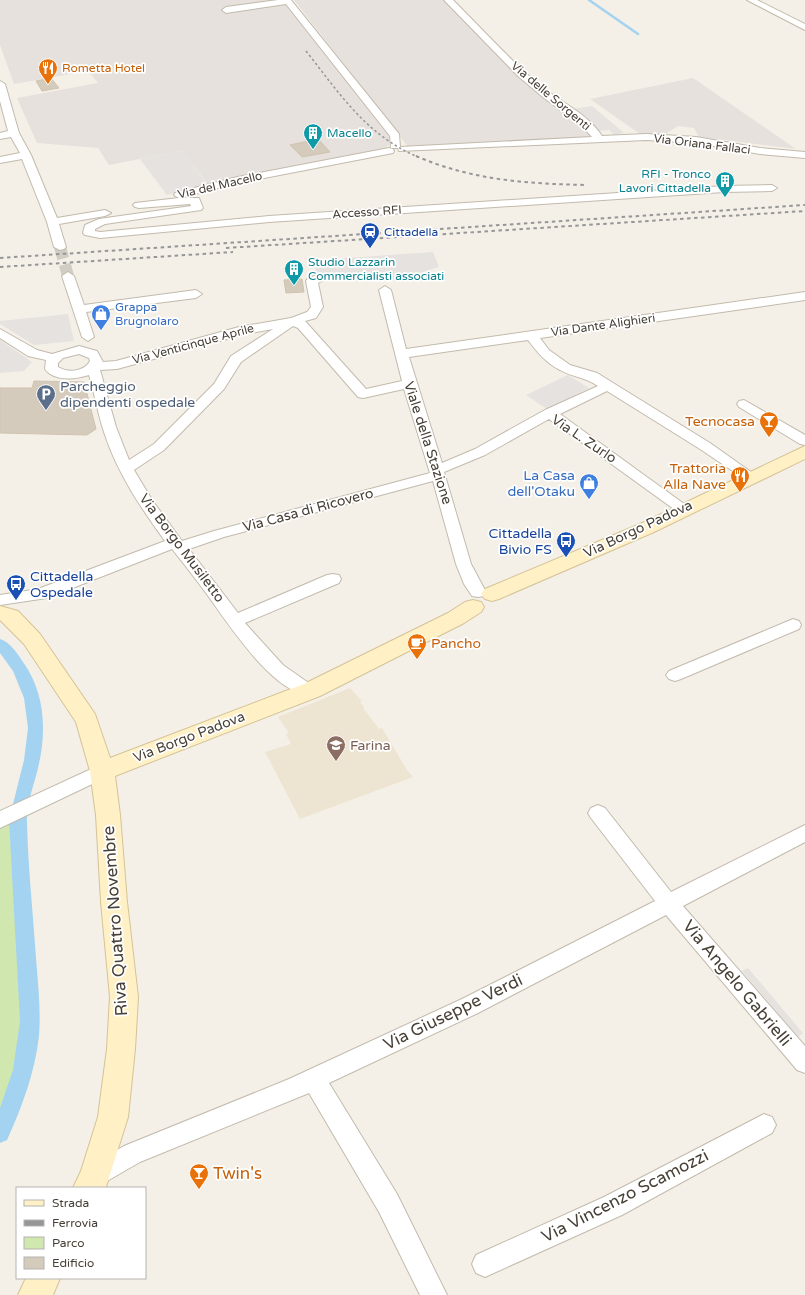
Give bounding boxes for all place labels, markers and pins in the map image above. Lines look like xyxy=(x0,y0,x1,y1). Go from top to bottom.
restaurant icon: Rometta Hotel xyxy=(37,57,59,85)
place label: Rometta Hotel xyxy=(62,61,145,75)
building icon: Macello xyxy=(302,122,324,150)
place label: Macello xyxy=(327,126,372,140)
place label: RFI - Tronco Lavori Cittadella xyxy=(619,167,711,195)
building icon: RFI - Tronco Lavori Cittadella xyxy=(714,170,736,198)
station icon: Cittadella xyxy=(359,221,381,249)
place label: Cittadella xyxy=(384,225,438,239)
place label: Studio Lazzarin Commercialisti associati xyxy=(308,255,444,283)
building icon: Studio Lazzarin Commercialisti associati xyxy=(283,258,305,286)
place label: Grappa Brugnolaro xyxy=(115,300,179,328)
shop icon: Grappa Brugnolaro xyxy=(90,303,112,331)
place label: Parcheggio dipendenti ospedale xyxy=(60,378,195,411)
parking icon: Parcheggio dipendenti ospedale xyxy=(35,383,57,411)
bar icon: Tecnocasa xyxy=(758,410,780,438)
place label: Tecnocasa xyxy=(685,413,755,430)
place label: Trattoria Alla Nave xyxy=(663,460,726,493)
restaurant icon: Trattoria Alla Nave xyxy=(729,465,751,493)
place label: La Casa dell'Otaku xyxy=(507,467,575,500)
shop icon: La Casa dell'Otaku xyxy=(578,472,600,500)
place label: Cittadella Bivio FS xyxy=(489,525,552,558)
bus stop icon: Cittadella Bivio FS xyxy=(555,530,577,558)
place label: Cittadella Ospedale xyxy=(30,568,93,601)
bus stop icon: Cittadella Ospedale xyxy=(5,573,27,601)
cafe icon: Pancho xyxy=(406,632,428,660)
place label: Pancho xyxy=(431,635,481,652)
school or university icon: Farina xyxy=(325,734,347,762)
place label: Farina xyxy=(350,737,391,754)
bar icon: Twin's xyxy=(188,1162,210,1190)
place label: Twin's xyxy=(213,1163,262,1184)

